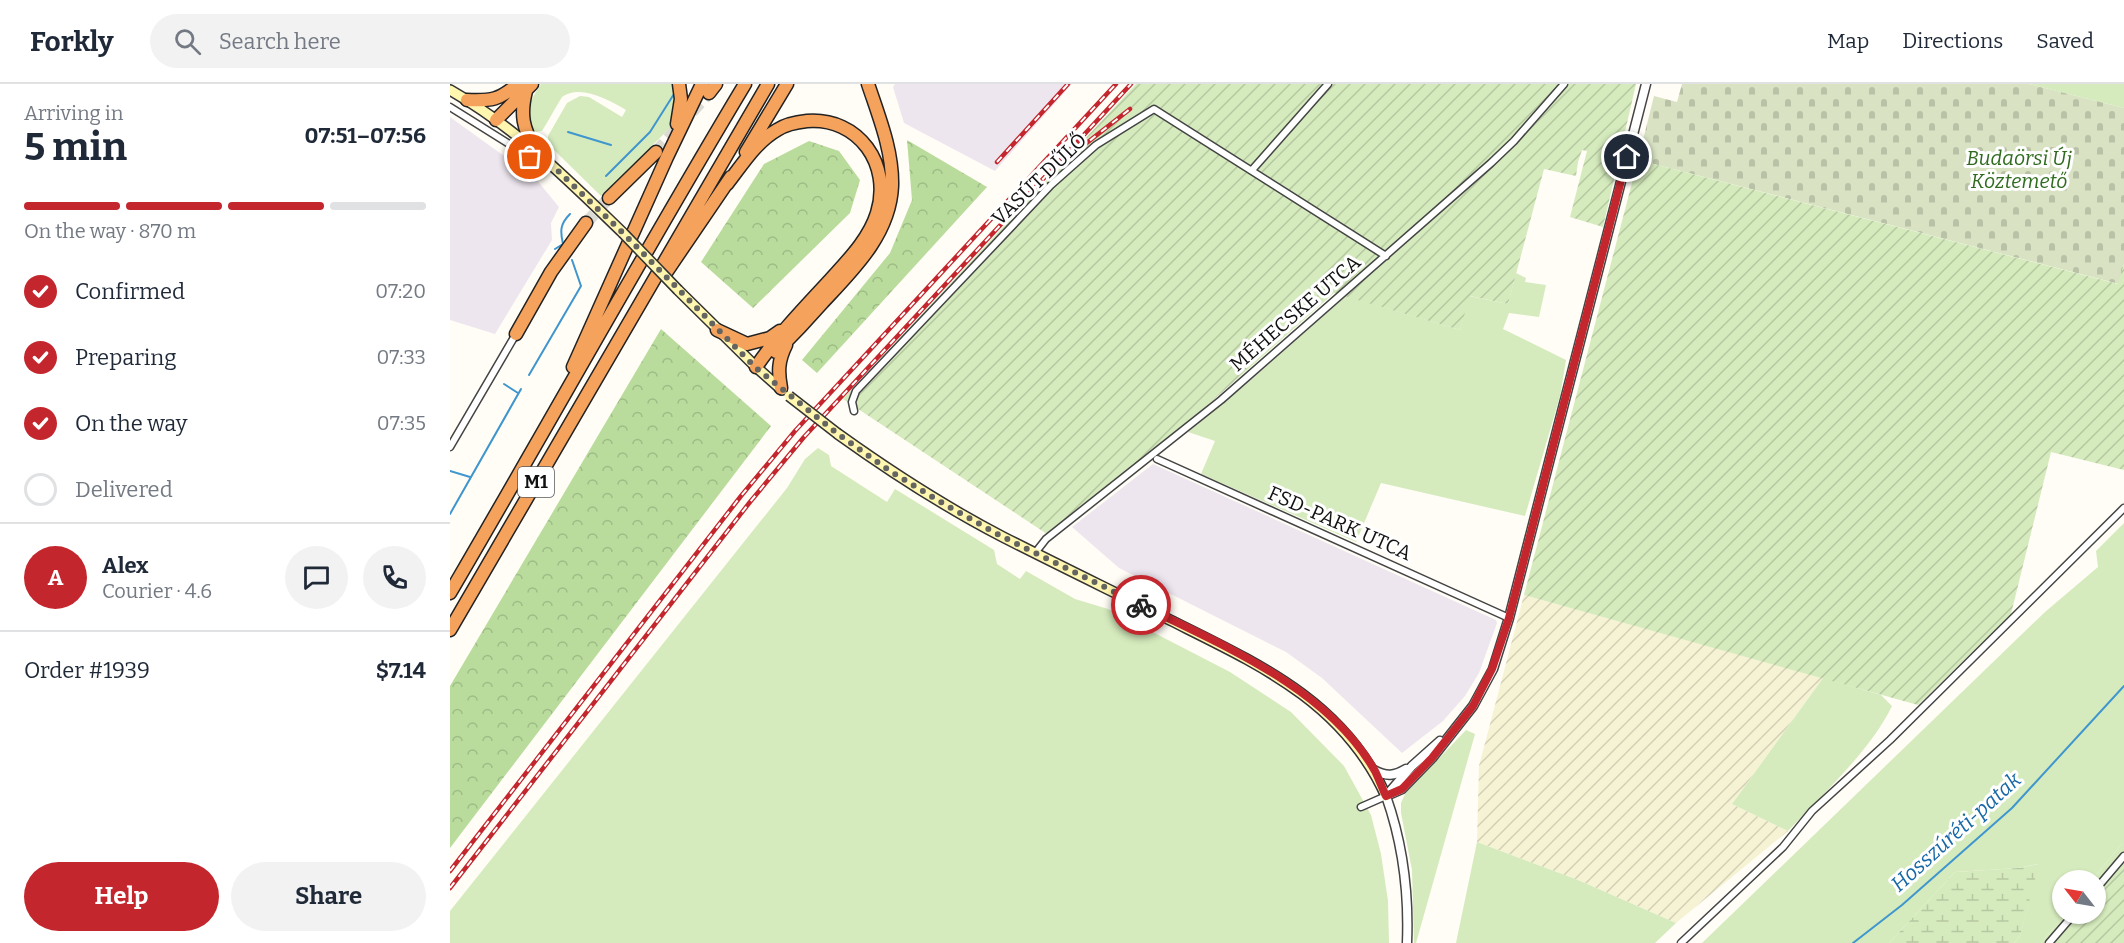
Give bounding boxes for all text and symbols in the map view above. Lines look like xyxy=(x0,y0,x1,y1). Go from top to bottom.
search box xyxy=(150,14,570,68)
text: Forkly xyxy=(30,25,114,58)
icon: search xyxy=(171,25,204,58)
text: Search here xyxy=(219,28,341,55)
text: Map xyxy=(1827,28,1869,54)
text: Directions xyxy=(1902,28,2003,54)
text: Saved xyxy=(2036,28,2094,54)
text: Arriving in xyxy=(24,101,123,125)
text: 07:51–07:56 xyxy=(305,122,426,149)
text: 5 min xyxy=(24,124,127,170)
street label: VASÚT DŰLŐ xyxy=(987,128,1091,230)
pin xyxy=(504,131,555,182)
pin xyxy=(1601,131,1652,182)
icon: bag xyxy=(513,140,546,173)
icon: home xyxy=(1610,140,1643,173)
park label: Budaörsi Új Köztemető xyxy=(1966,146,2072,193)
text: On the way · 870 m xyxy=(24,219,196,243)
street label: MÉHECSKE UTCA xyxy=(1225,249,1366,376)
icon: check xyxy=(24,275,57,308)
text: Confirmed xyxy=(75,278,185,305)
text: 07:20 xyxy=(375,279,426,303)
icon: check xyxy=(24,341,57,374)
text: Preparing xyxy=(75,344,177,371)
text: 07:33 xyxy=(376,345,426,369)
icon: check xyxy=(24,407,57,440)
text: On the way xyxy=(75,410,187,437)
text: 07:35 xyxy=(377,411,426,435)
road number: M1 xyxy=(518,467,554,497)
text: Delivered xyxy=(75,476,173,503)
street label: FSD-PARK UTCA xyxy=(1265,481,1416,566)
button: chat xyxy=(285,546,348,609)
button: phone xyxy=(363,546,426,609)
text: Alex xyxy=(102,552,148,579)
text: A xyxy=(48,564,63,591)
courier xyxy=(1111,575,1171,635)
text: Courier · 4.6 xyxy=(102,579,212,603)
icon: bike xyxy=(1125,589,1158,622)
text: Order #1939 xyxy=(24,657,150,684)
text: $7.14 xyxy=(376,657,426,684)
water label: Hosszúréti-patak xyxy=(1886,766,2027,897)
button: Help xyxy=(24,862,219,931)
button: Share xyxy=(231,862,426,931)
north arrow xyxy=(2052,870,2106,924)
map controls xyxy=(2052,870,2106,924)

